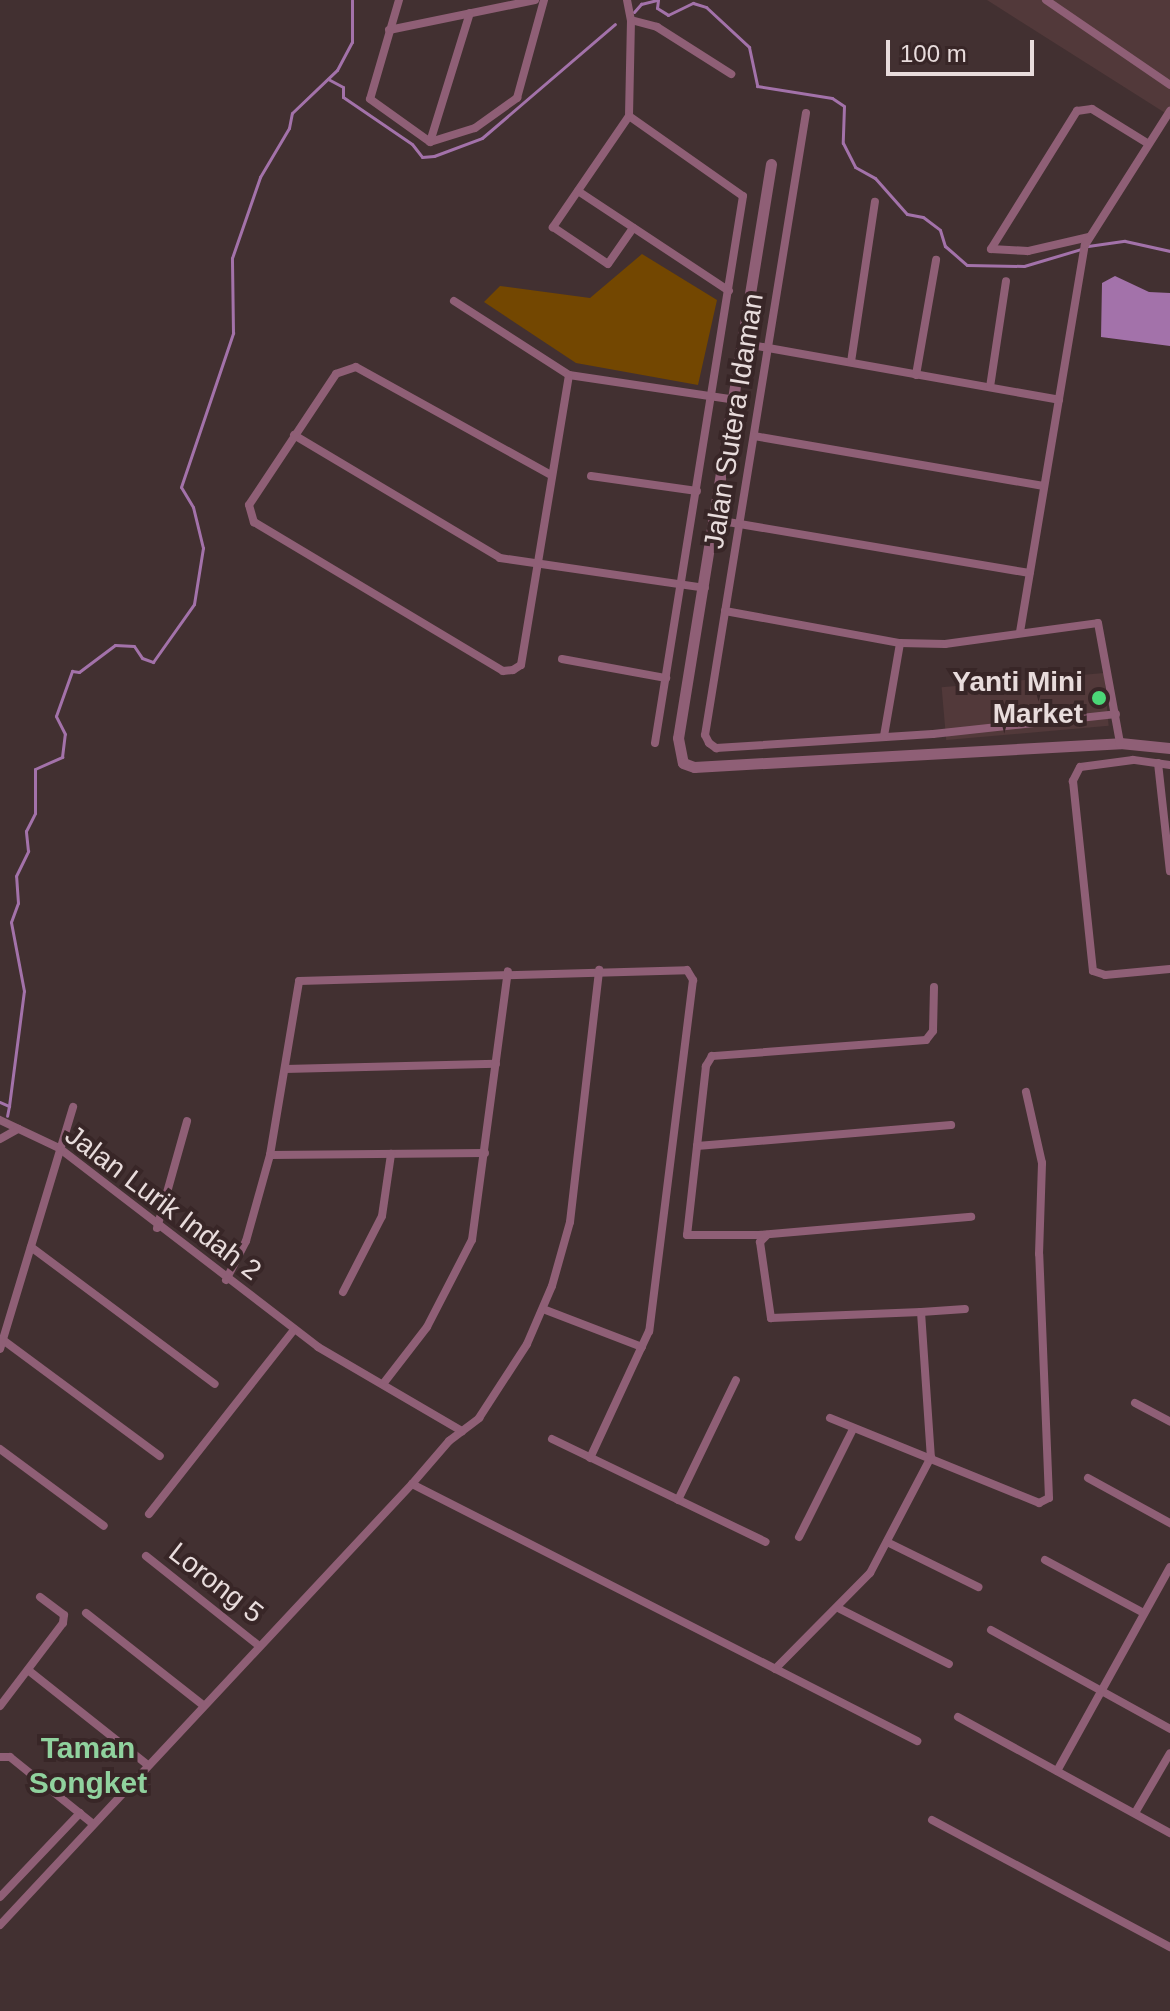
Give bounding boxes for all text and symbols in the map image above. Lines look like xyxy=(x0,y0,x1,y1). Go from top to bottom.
scale bar xyxy=(890,24,1038,74)
text: 100 m xyxy=(900,40,967,67)
street label: Jalan Sutera Idaman xyxy=(697,291,771,551)
place label: Yanti Mini Market xyxy=(952,665,1083,731)
marker: Yanti Mini Market xyxy=(1090,689,1108,707)
street label: Jalan Lurik Indah 2 xyxy=(58,1118,268,1288)
street label: Lorong 5 xyxy=(162,1536,270,1630)
district label: Taman Songket xyxy=(29,1730,147,1800)

